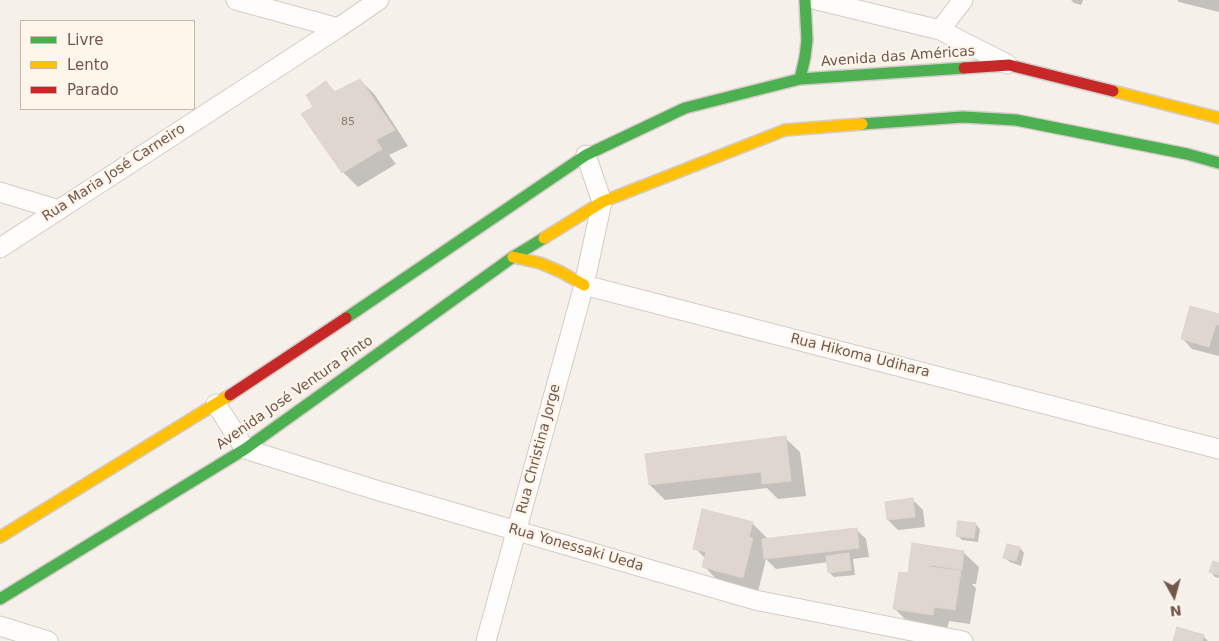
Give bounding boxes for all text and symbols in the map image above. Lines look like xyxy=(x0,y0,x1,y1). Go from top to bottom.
legend xyxy=(20,20,195,110)
text: Livre xyxy=(67,31,103,49)
street label: Avenida das Américas xyxy=(820,43,976,71)
text: Lento xyxy=(67,56,109,74)
text: Parado xyxy=(67,81,119,99)
house number: 85 xyxy=(341,115,355,129)
street label: Rua Maria José Carneiro xyxy=(40,121,188,225)
street label: Rua Hikoma Udihara xyxy=(789,331,931,381)
street label: Avenida José Ventura Pinto xyxy=(213,332,377,454)
street label: Rua Christina Jorge xyxy=(514,382,564,516)
street label: Rua Yonessaki Ueda xyxy=(507,521,645,575)
north arrow xyxy=(1149,571,1199,621)
text: N xyxy=(1169,602,1183,620)

